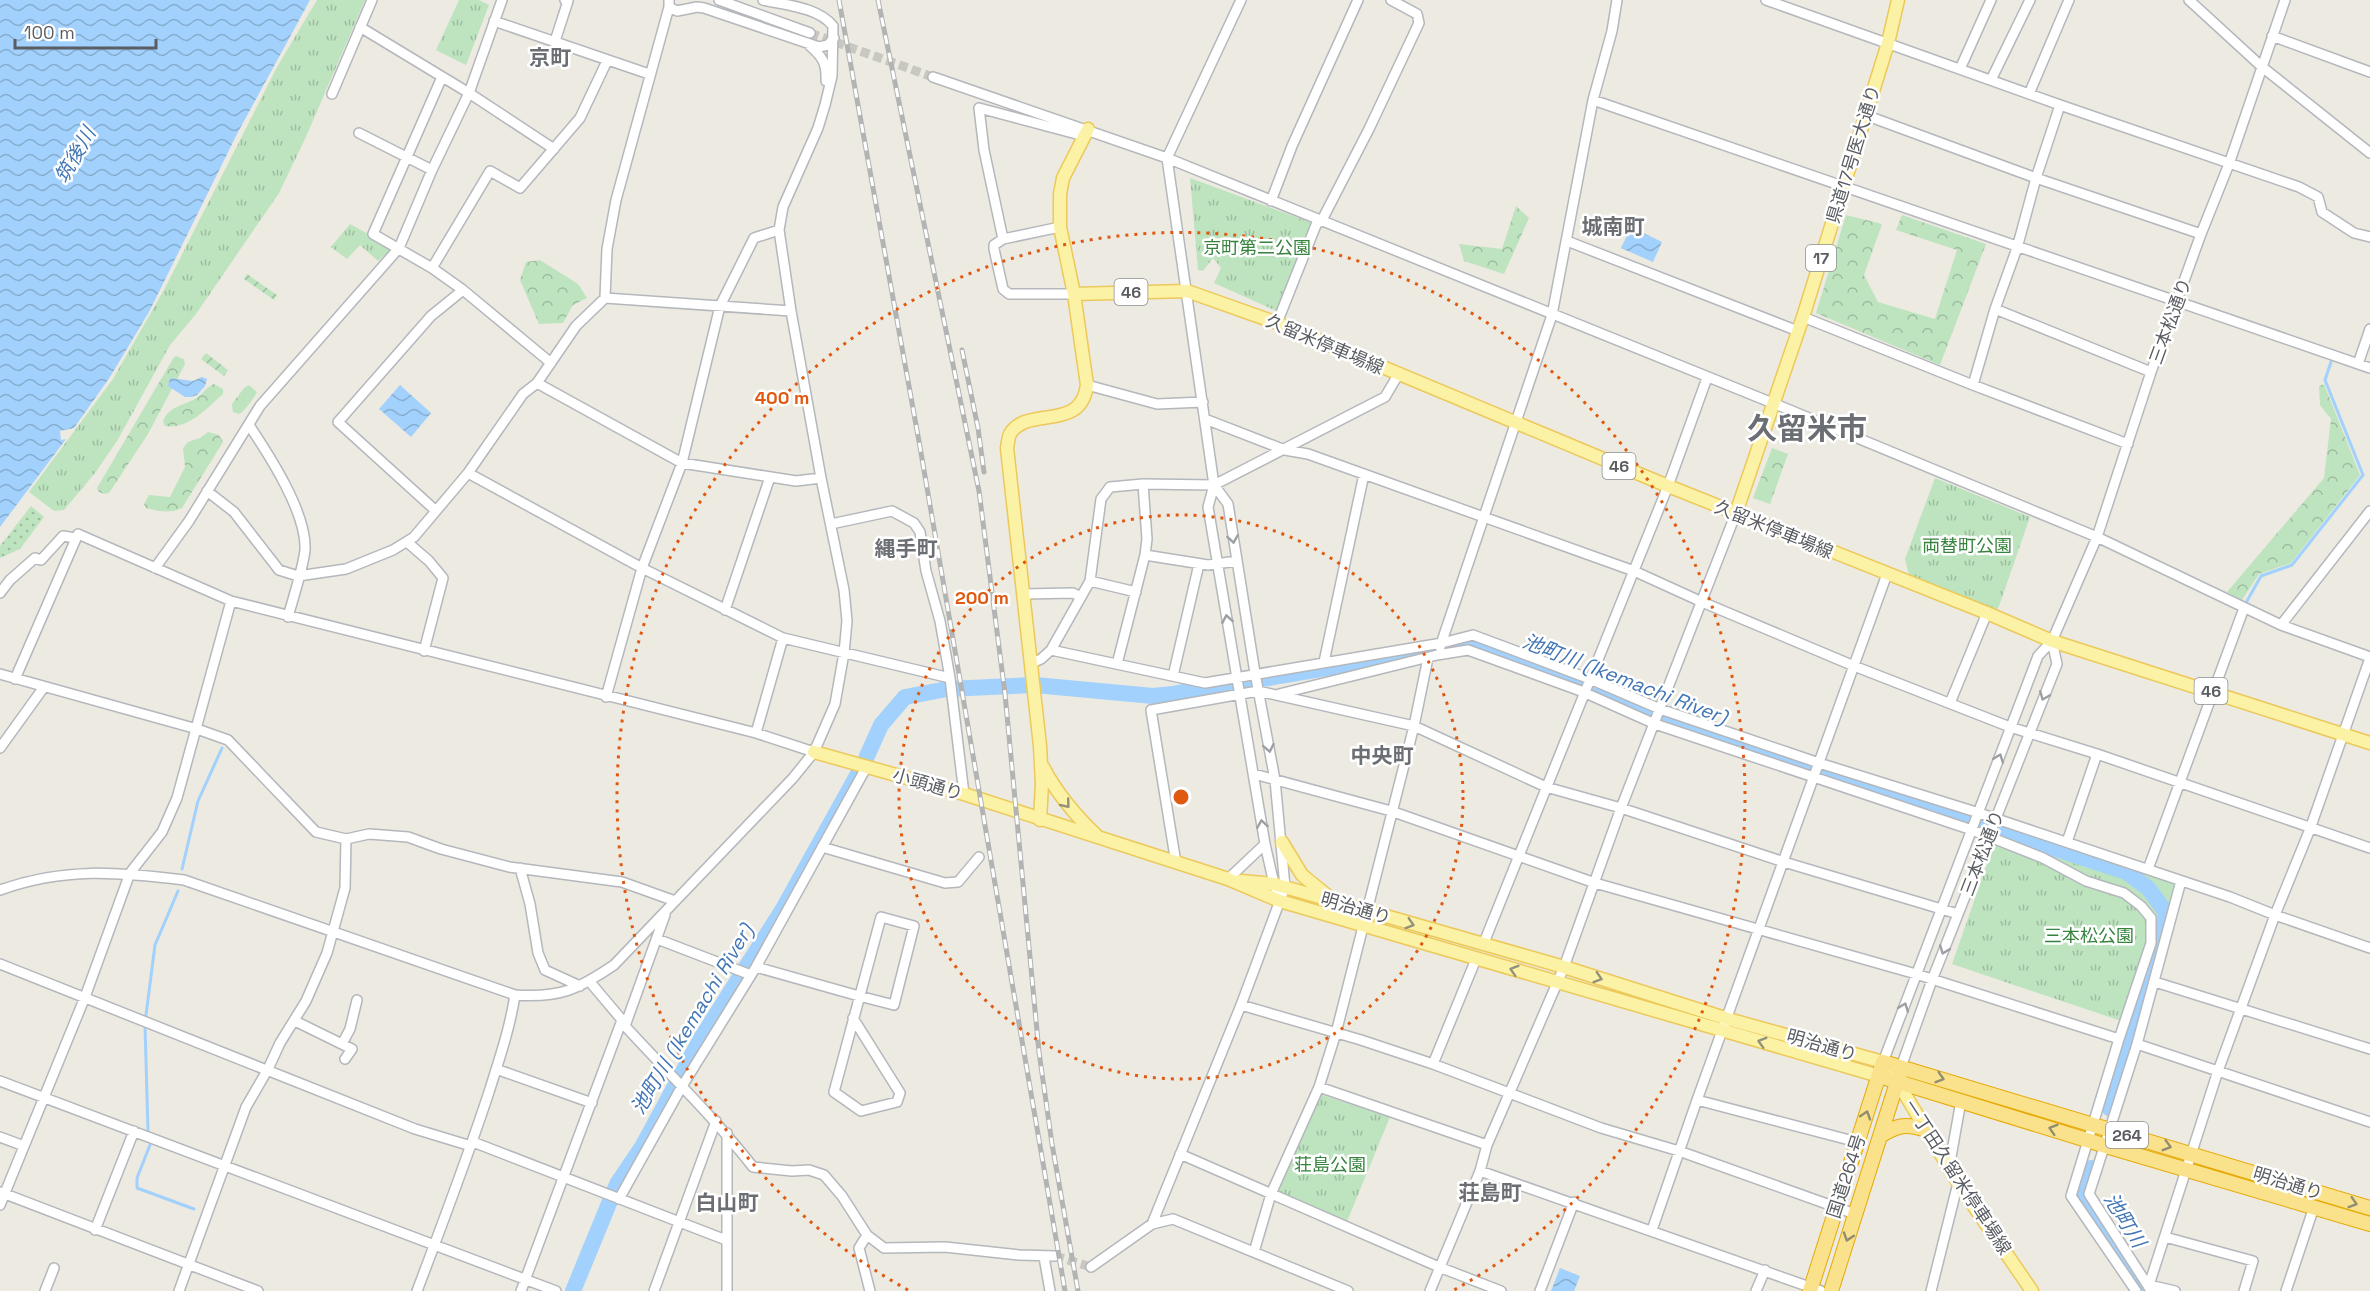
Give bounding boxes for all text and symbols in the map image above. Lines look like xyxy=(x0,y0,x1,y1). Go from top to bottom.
scale bar xyxy=(15,12,156,50)
text: 100 m xyxy=(24,21,75,44)
district label: 京町 xyxy=(529,44,571,71)
street label: 県道17号医大通り xyxy=(1821,82,1885,226)
water label: 筑後川 xyxy=(49,121,102,187)
district label: 城南町 xyxy=(1582,213,1645,240)
park label: 京町第二公園 xyxy=(1203,236,1311,259)
road number: 17 xyxy=(1806,245,1836,271)
street label: 三本松通り xyxy=(2144,275,2196,367)
road number: 46 xyxy=(1114,279,1148,305)
street label: 久留米停車場線 xyxy=(1263,309,1387,379)
text: 400 m xyxy=(755,386,809,409)
district label: 久留米市 xyxy=(1747,409,1867,448)
road number: 46 xyxy=(1602,453,1636,479)
street label: 久留米停車場線 xyxy=(1711,495,1837,563)
one-way arrow xyxy=(1227,534,1239,543)
park label: 両替町公園 xyxy=(1922,534,2012,557)
district label: 縄手町 xyxy=(875,535,938,562)
text: 200 m xyxy=(955,586,1009,609)
one-way arrow xyxy=(1221,614,1233,623)
water label: 池町川 (Ikemachi River) xyxy=(1519,628,1732,731)
road number: 46 xyxy=(2194,678,2228,704)
one-way arrow xyxy=(2039,690,2051,701)
district label: 中央町 xyxy=(1351,742,1414,769)
one-way arrow xyxy=(1262,743,1275,753)
one-way arrow xyxy=(1992,753,2005,764)
street label: 小頭通り xyxy=(890,763,966,805)
centre of rings xyxy=(1171,787,1191,807)
one-way arrow xyxy=(1059,797,1070,808)
street label: 三本松通り xyxy=(1955,807,2009,899)
one-way arrow xyxy=(1257,819,1269,829)
street label: 明治通り xyxy=(1318,887,1394,929)
one-way arrow xyxy=(1404,917,1415,929)
water label: 池町川 (Ikemachi River) xyxy=(625,918,760,1119)
park label: 三本松公園 xyxy=(2044,924,2134,947)
one-way arrow xyxy=(1939,944,1951,955)
one-way arrow xyxy=(1509,965,1520,977)
one-way arrow xyxy=(1592,971,1603,983)
one-way arrow xyxy=(1896,1002,1909,1013)
street label: 明治通り xyxy=(1784,1024,1860,1066)
one-way arrow xyxy=(1757,1037,1767,1050)
one-way arrow xyxy=(1934,1071,1945,1083)
street label: 一丁田久留米停車場線 xyxy=(1899,1095,2017,1259)
one-way arrow xyxy=(1859,1110,1871,1121)
road number: 264 xyxy=(2106,1122,2148,1148)
one-way arrow xyxy=(2048,1124,2059,1136)
street label: 国道264号 xyxy=(1822,1131,1870,1221)
one-way arrow xyxy=(2161,1139,2171,1151)
park label: 荘島公園 xyxy=(1294,1153,1366,1176)
street label: 明治通り xyxy=(2250,1161,2326,1205)
district label: 荘島町 xyxy=(1459,1179,1522,1206)
water label: 池町川 xyxy=(2098,1188,2153,1254)
district label: 白山町 xyxy=(696,1189,759,1216)
one-way arrow xyxy=(2347,1195,2358,1208)
one-way arrow xyxy=(1843,1231,1855,1242)

